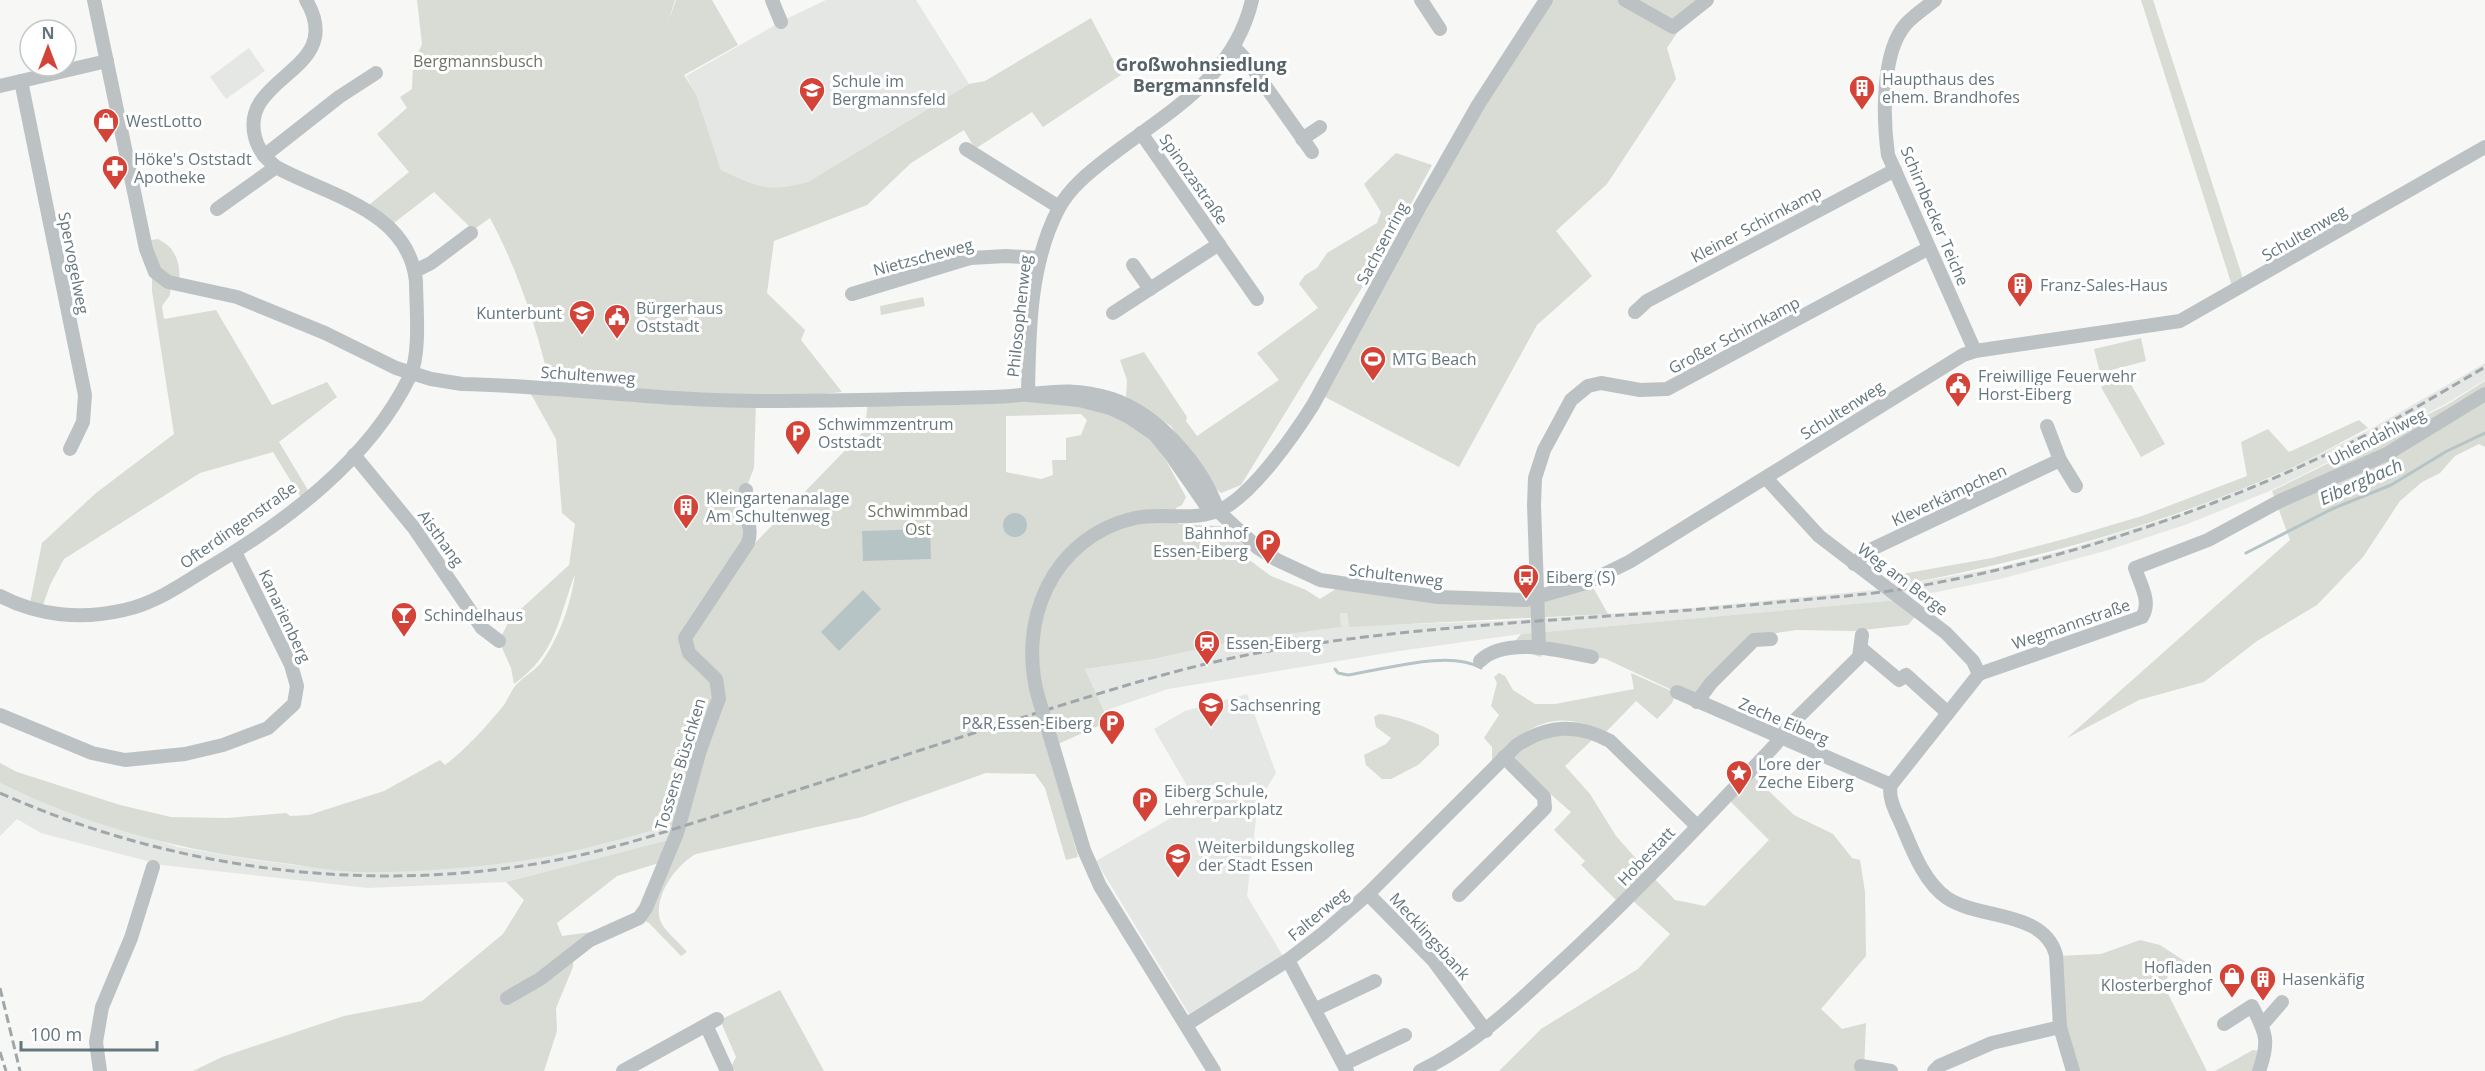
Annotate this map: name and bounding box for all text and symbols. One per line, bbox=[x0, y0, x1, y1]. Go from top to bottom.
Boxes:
north arrow bbox=[18, 18, 78, 78]
text: N bbox=[41, 22, 55, 44]
park label: Bergmannsbusch bbox=[413, 50, 543, 72]
district label: Großwohnsiedlung Bergmannsfeld bbox=[1115, 52, 1287, 97]
place label: Haupthaus des ehem. Brandhofes bbox=[1882, 68, 2020, 108]
place label: Schule im Bergmannsfeld bbox=[832, 70, 946, 110]
building icon: Haupthaus des ehem. Brandhofes bbox=[1847, 73, 1877, 111]
school or university icon: Schule im Bergmannsfeld bbox=[797, 75, 827, 113]
shop icon: WestLotto bbox=[91, 106, 121, 144]
place label: WestLotto bbox=[126, 110, 202, 132]
street label: Spinozastraße bbox=[1155, 129, 1233, 229]
street label: Schirnbecker Teiche bbox=[1896, 143, 1974, 289]
place label: Höke's Oststadt Apotheke bbox=[134, 148, 252, 188]
pharmacy icon: Höke's Oststadt Apotheke bbox=[100, 153, 130, 191]
street label: Kleiner Schirnkamp bbox=[1687, 180, 1825, 268]
street label: Sachsenring bbox=[1351, 198, 1413, 288]
street label: Schultenweg bbox=[2258, 200, 2351, 266]
street label: Spervogelweg bbox=[53, 210, 95, 316]
street label: Nietzscheweg bbox=[871, 233, 976, 281]
street label: Philosophenweg bbox=[1002, 253, 1036, 378]
building icon: Franz-Sales-Haus bbox=[2005, 270, 2035, 308]
place label: Franz-Sales-Haus bbox=[2040, 274, 2168, 296]
street label: Großer Schirnkamp bbox=[1664, 291, 1804, 379]
place label: Bürgerhaus Oststadt bbox=[636, 297, 723, 337]
school or university icon: Kunterbunt bbox=[567, 298, 597, 336]
place label: Kunterbunt bbox=[476, 302, 562, 324]
public building icon: Bürgerhaus Oststadt bbox=[602, 302, 632, 340]
sports icon: MTG Beach bbox=[1358, 344, 1388, 382]
place label: MTG Beach bbox=[1392, 348, 1477, 370]
street label: Schultenweg bbox=[540, 361, 636, 389]
place label: Freiwillige Feuerwehr Horst-Eiberg bbox=[1978, 365, 2137, 405]
public building icon: Freiwillige Feuerwehr Horst-Eiberg bbox=[1943, 370, 1973, 408]
street label: Schultenweg bbox=[1796, 375, 1888, 444]
street label: Uhlendahlweg bbox=[2324, 403, 2430, 471]
place label: Schwimmzentrum Oststadt bbox=[818, 413, 953, 453]
parking icon: Schwimmzentrum Oststadt bbox=[783, 418, 813, 456]
water label: Eibergbach bbox=[2315, 452, 2406, 510]
street label: Kleverkämpchen bbox=[1888, 459, 2010, 531]
street label: Ofterdingenstraße bbox=[175, 476, 301, 574]
place label: Kleingartenanalage Am Schultenweg bbox=[706, 487, 850, 527]
building icon: Kleingartenanalage Am Schultenweg bbox=[671, 492, 701, 530]
park label: Schwimmbad Ost bbox=[868, 500, 968, 540]
street label: Aisthang bbox=[413, 505, 469, 571]
place label: Bahnhof Essen-Eiberg bbox=[1153, 522, 1250, 562]
parking icon: Bahnhof Essen-Eiberg bbox=[1253, 527, 1283, 565]
street label: Weg am Berge bbox=[1853, 538, 1953, 620]
street label: Schultenweg bbox=[1348, 558, 1445, 592]
bus stop icon: Eiberg (S) bbox=[1511, 562, 1541, 600]
street label: Kanarienberg bbox=[254, 566, 316, 667]
place label: Eiberg (S) bbox=[1546, 566, 1616, 588]
street label: Wegmannstraße bbox=[2009, 593, 2133, 655]
bar icon: Schindelhaus bbox=[389, 600, 419, 638]
place label: Schindelhaus bbox=[424, 604, 523, 626]
station icon: Essen-Eiberg bbox=[1192, 628, 1222, 666]
place label: Essen-Eiberg bbox=[1226, 632, 1321, 654]
school or university icon: Sachsenring bbox=[1196, 690, 1226, 728]
street label: Zeche Eiberg bbox=[1736, 692, 1833, 750]
place label: Sachsenring bbox=[1230, 694, 1321, 716]
street label: Tossens Büschken bbox=[649, 695, 711, 833]
parking icon: P&R,Essen-Eiberg bbox=[1097, 708, 1127, 746]
place label: P&R,Essen-Eiberg bbox=[962, 712, 1092, 734]
place label: Lore der Zeche Eiberg bbox=[1758, 753, 1854, 793]
place icon: Lore der Zeche Eiberg bbox=[1724, 758, 1754, 796]
place label: Eiberg Schule, Lehrerparkplatz bbox=[1164, 780, 1283, 820]
parking icon: Eiberg Schule, Lehrerparkplatz bbox=[1130, 785, 1160, 823]
street label: Hobestatt bbox=[1612, 822, 1680, 890]
place label: Weiterbildungskolleg der Stadt Essen bbox=[1198, 836, 1355, 876]
school or university icon: Weiterbildungskolleg der Stadt Essen bbox=[1163, 841, 1193, 879]
street label: Falterweg bbox=[1283, 882, 1353, 946]
street label: Mecklingsbank bbox=[1385, 888, 1476, 985]
place label: Hofladen Klosterberghof bbox=[2101, 956, 2214, 996]
shop icon: Hofladen Klosterberghof bbox=[2217, 961, 2247, 999]
building icon: Hasenkäfig bbox=[2248, 964, 2278, 1002]
place label: Hasenkäfig bbox=[2282, 968, 2365, 990]
scale bar bbox=[21, 1014, 158, 1052]
text: 100 m bbox=[30, 1022, 82, 1046]

